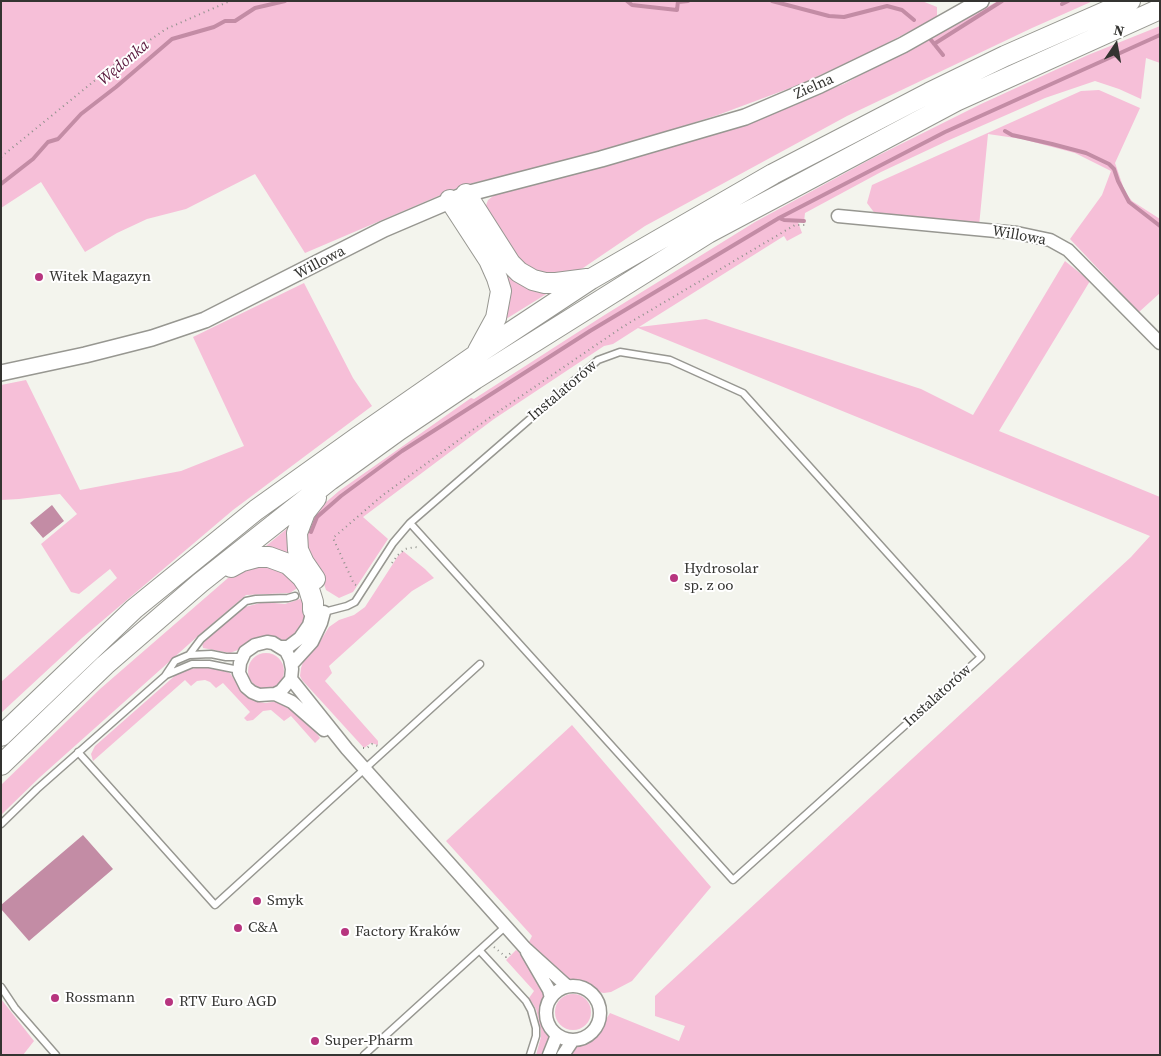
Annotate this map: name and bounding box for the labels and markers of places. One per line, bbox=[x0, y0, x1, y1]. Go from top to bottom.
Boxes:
place label: Witek Magazyn bbox=[49, 268, 151, 286]
marker: Witek Magazyn bbox=[33, 271, 45, 283]
place label: Hydrosolar sp. z oo bbox=[684, 560, 759, 595]
marker: Hydrosolar sp. z oo bbox=[668, 572, 680, 584]
place label: Smyk bbox=[267, 892, 303, 910]
marker: Smyk bbox=[251, 895, 263, 907]
place label: C&A bbox=[248, 919, 278, 937]
marker: C&A bbox=[232, 922, 244, 934]
place label: Factory Kraków bbox=[355, 923, 460, 941]
marker: Factory Kraków bbox=[339, 926, 351, 938]
place label: Rossmann bbox=[65, 989, 135, 1007]
marker: Rossmann bbox=[49, 992, 61, 1004]
place label: RTV Euro AGD bbox=[179, 993, 277, 1011]
marker: RTV Euro AGD bbox=[163, 996, 175, 1008]
place label: Super-Pharm bbox=[325, 1032, 413, 1050]
marker: Super-Pharm bbox=[309, 1035, 321, 1047]

